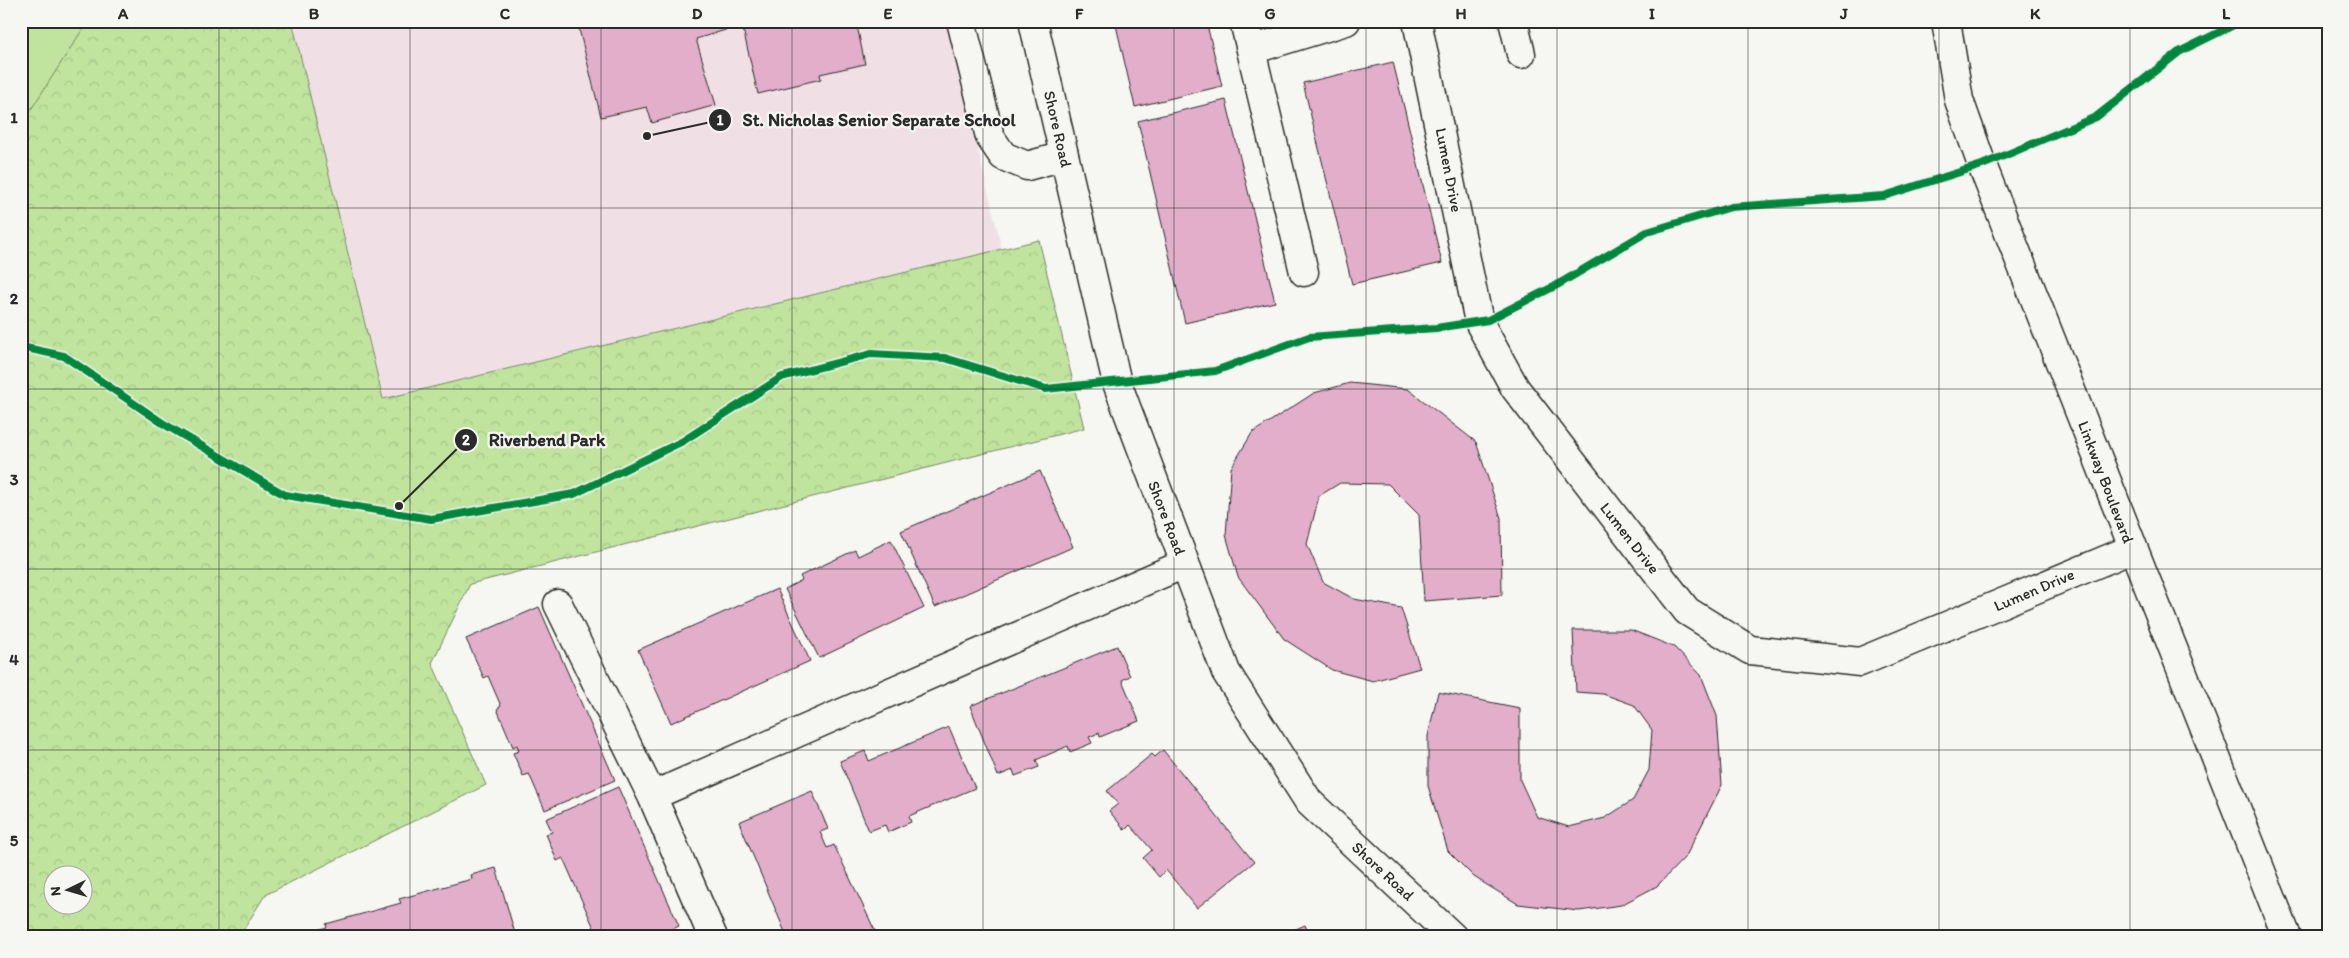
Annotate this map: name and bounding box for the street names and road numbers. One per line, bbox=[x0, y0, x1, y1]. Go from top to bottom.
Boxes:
street label: Shore Road bbox=[1040, 89, 1076, 169]
street label: Lumen Drive bbox=[1432, 126, 1466, 214]
street label: Linkway Boulevard bbox=[2074, 418, 2138, 546]
street label: Shore Road bbox=[1144, 478, 1190, 558]
street label: Lumen Drive bbox=[1596, 498, 1664, 578]
street label: Lumen Drive bbox=[1991, 565, 2077, 615]
street label: Shore Road bbox=[1348, 837, 1418, 905]

